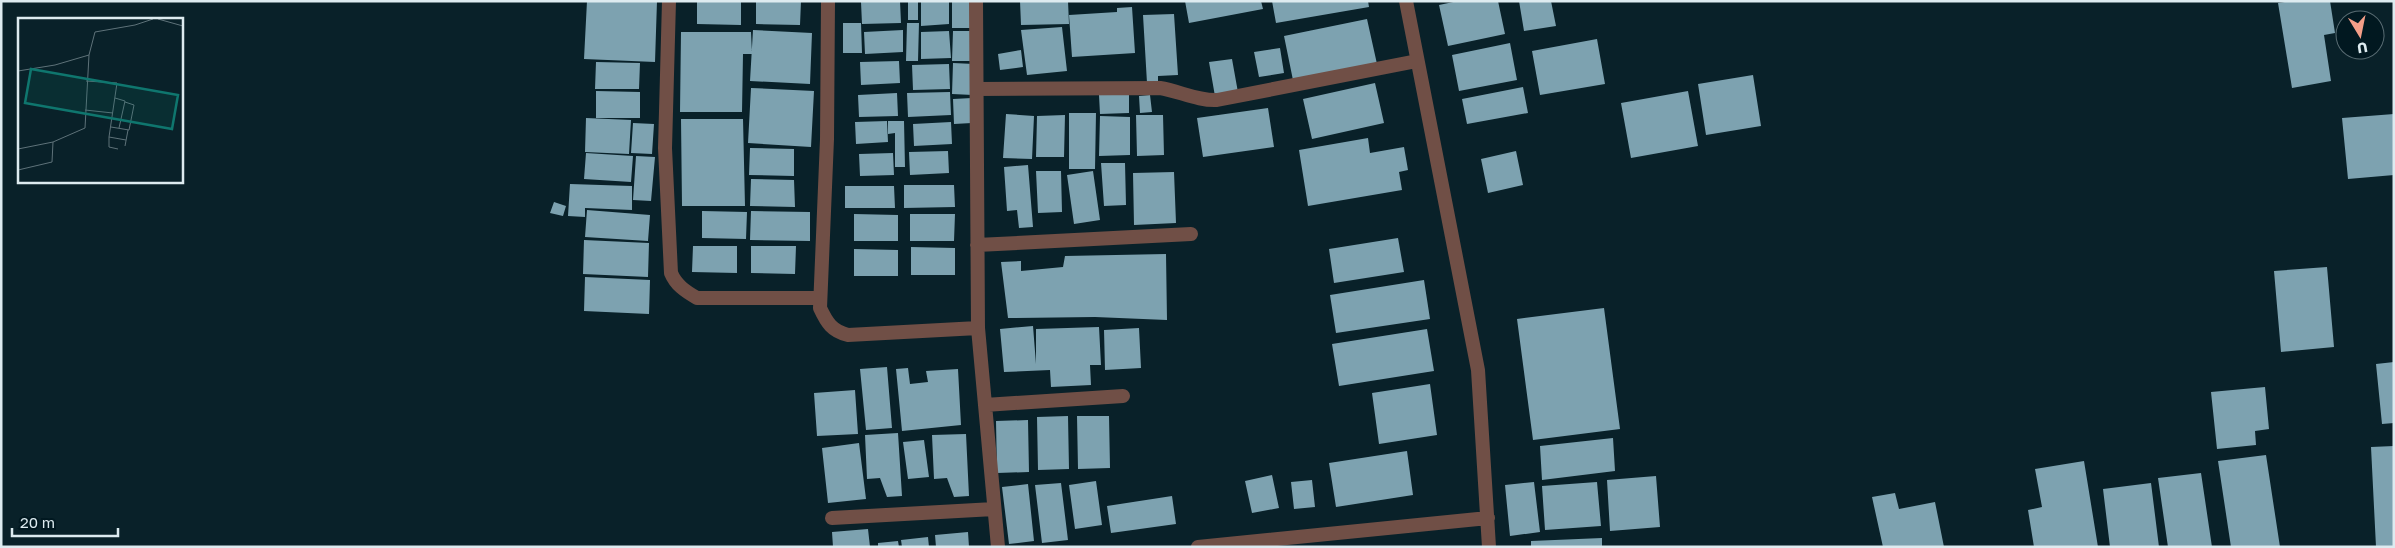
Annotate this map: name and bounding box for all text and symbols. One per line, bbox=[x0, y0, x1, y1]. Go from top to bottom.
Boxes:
north arrow bbox=[2335, 10, 2385, 60]
inset map bbox=[18, 18, 182, 182]
text: U bbox=[2356, 39, 2369, 58]
scale bar bbox=[12, 506, 119, 538]
text: 20 m bbox=[20, 513, 55, 531]

